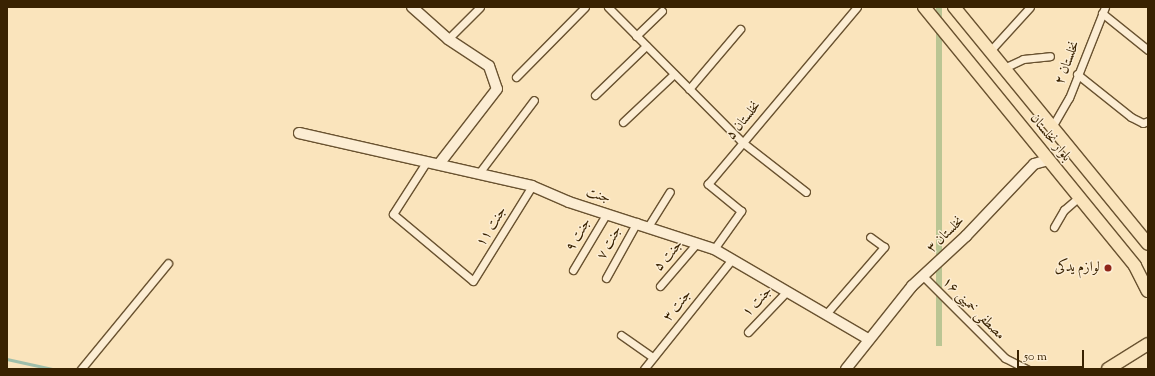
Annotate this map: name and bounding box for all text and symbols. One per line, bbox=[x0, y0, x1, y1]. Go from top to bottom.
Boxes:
street label: نخلستان ۲ bbox=[1052, 39, 1084, 87]
street label: نخلستان ۵ bbox=[723, 98, 765, 144]
street label: بلوار نخلستان bbox=[1026, 111, 1074, 165]
street label: جنت bbox=[584, 184, 612, 208]
street label: جنت ۱۱ bbox=[473, 204, 511, 250]
street label: نخلستان ۳ bbox=[924, 213, 968, 257]
street label: جنت ۹ bbox=[562, 215, 596, 255]
street label: جنت ۷ bbox=[594, 223, 626, 263]
street label: جنت ۵ bbox=[651, 237, 687, 275]
place label: لوازم یدکی bbox=[1055, 260, 1100, 276]
marker: لوازم یدکی bbox=[1103, 263, 1113, 273]
street label: مصطفی خمینی ۱۶ bbox=[938, 274, 1008, 344]
street label: جنت ۱ bbox=[739, 283, 777, 321]
street label: جنت ۳ bbox=[660, 287, 696, 325]
scale bar bbox=[1019, 342, 1086, 368]
text: 50 m bbox=[1024, 348, 1047, 366]

